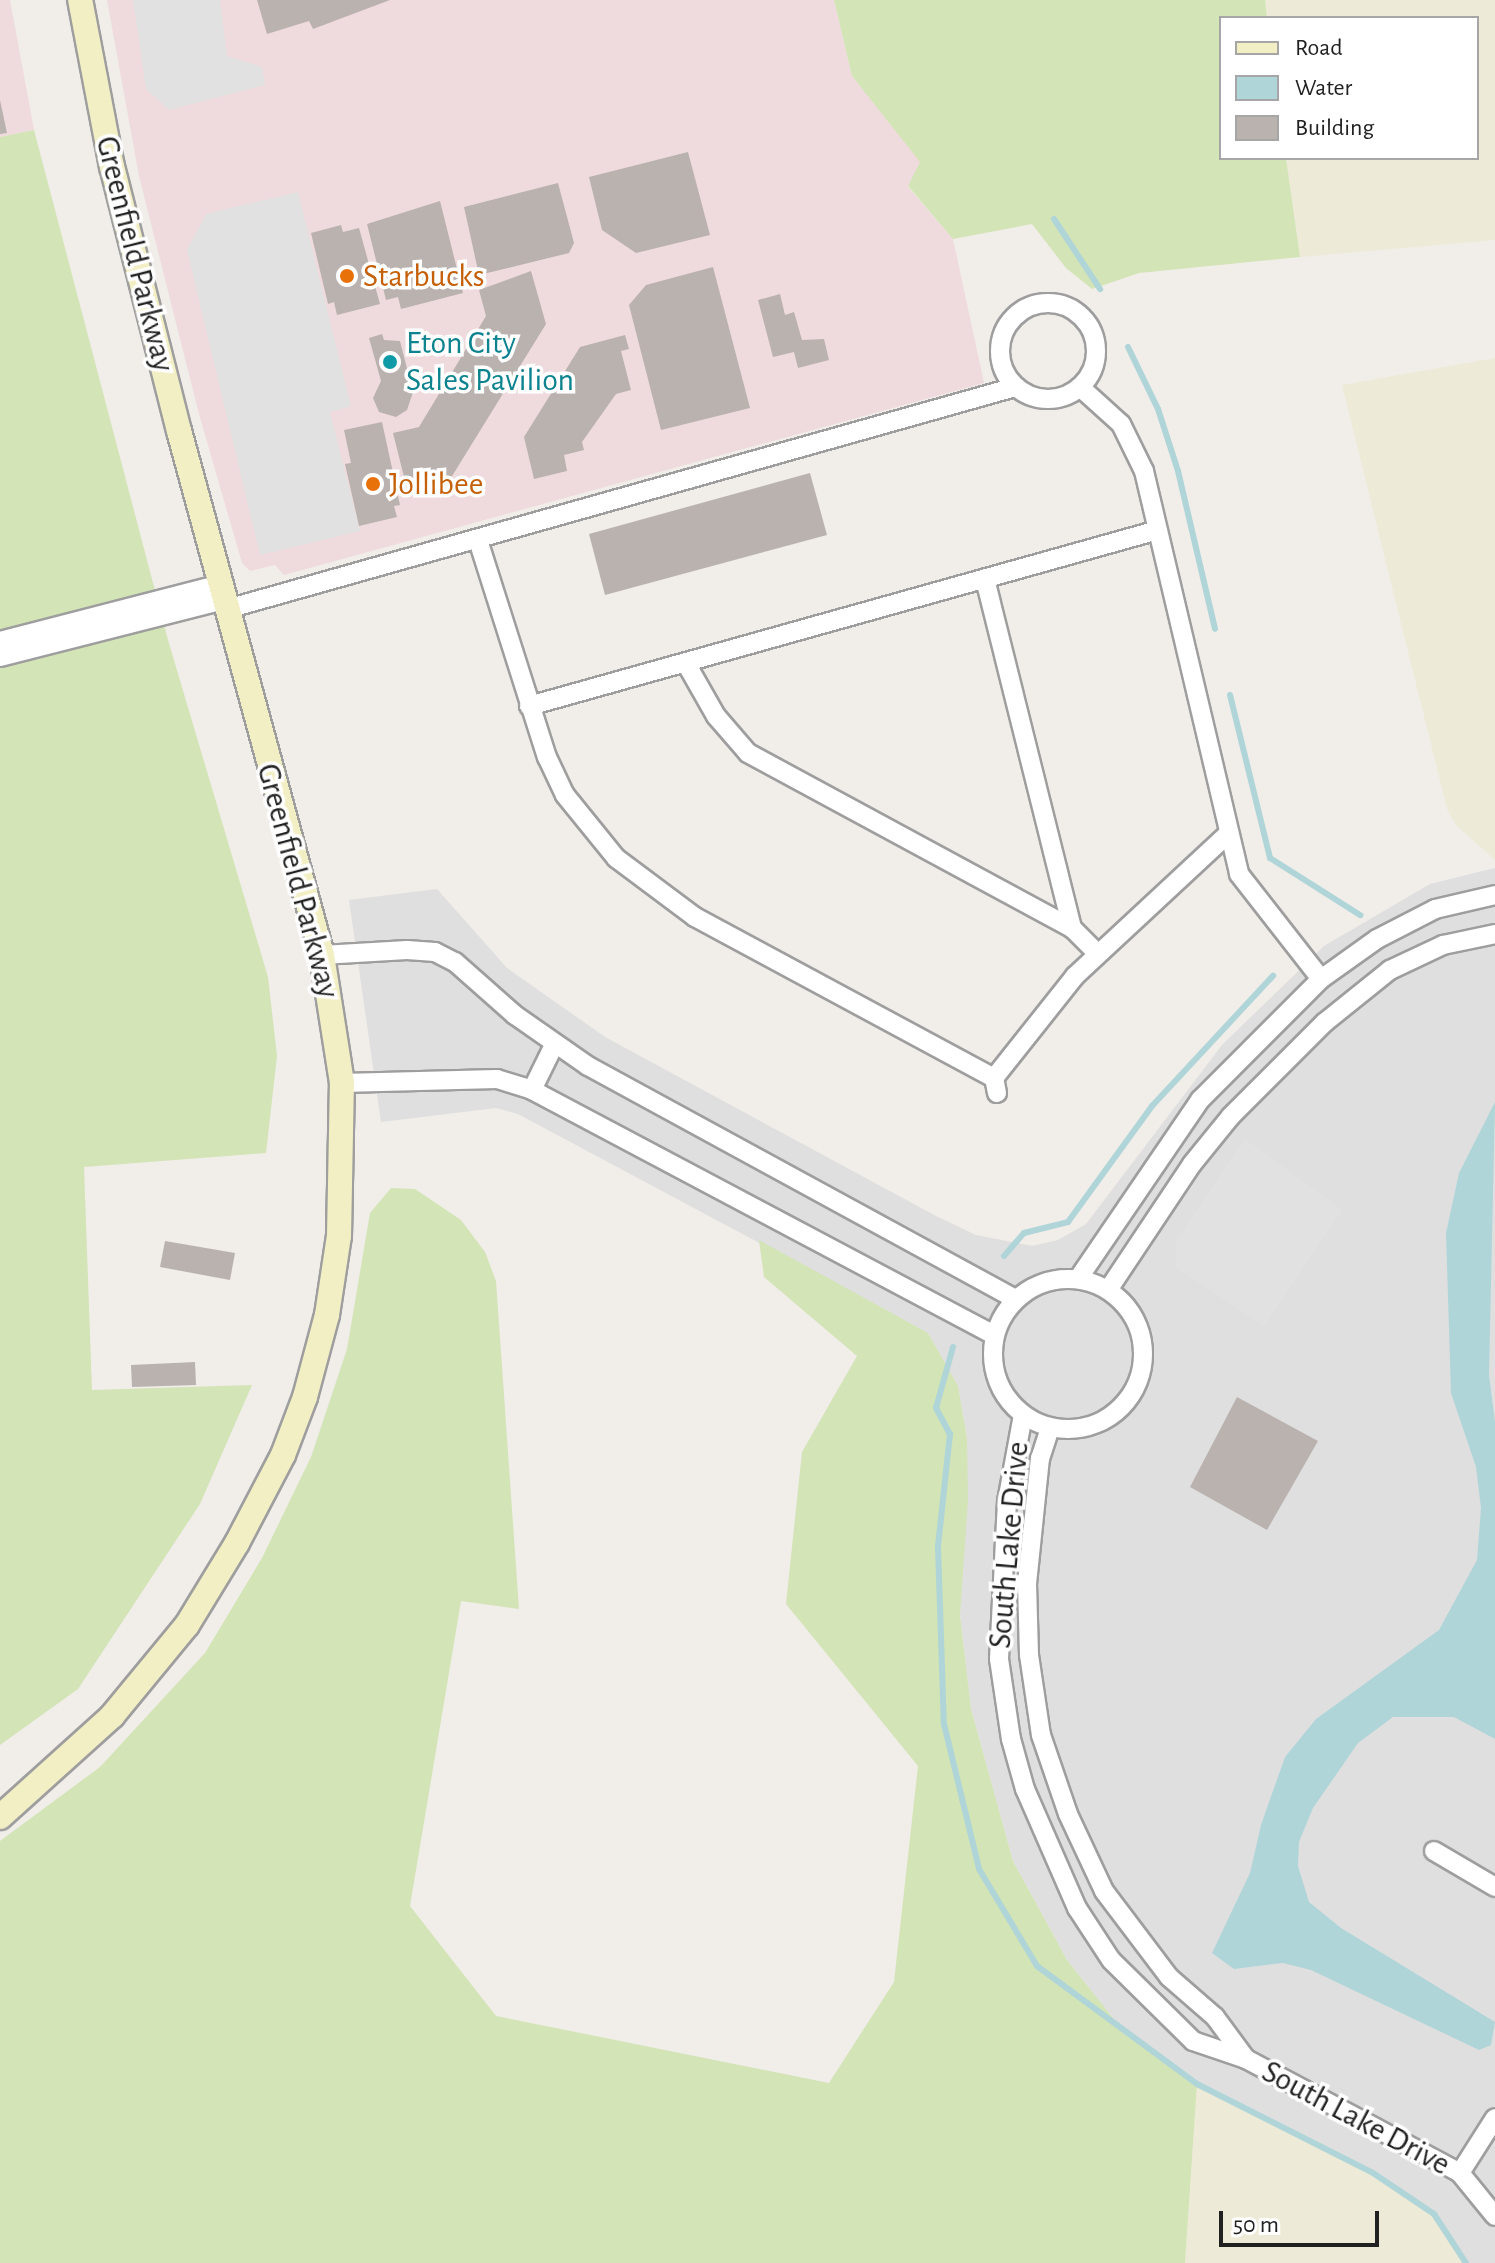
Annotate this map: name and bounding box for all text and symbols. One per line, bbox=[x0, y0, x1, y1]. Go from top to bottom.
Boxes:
legend bbox=[1219, 16, 1479, 160]
text: Road bbox=[1295, 36, 1343, 60]
text: Water bbox=[1295, 76, 1352, 100]
text: Building bbox=[1295, 116, 1374, 140]
street label: Greenfield Parkway bbox=[87, 132, 183, 376]
place label: Starbucks bbox=[363, 257, 485, 295]
marker: Starbucks bbox=[338, 267, 356, 285]
place label: Eton City Sales Pavilion bbox=[406, 325, 574, 400]
marker: Eton City Sales Pavilion bbox=[381, 353, 399, 371]
place label: Jollibee bbox=[389, 465, 483, 503]
marker: Jollibee bbox=[364, 475, 382, 493]
street label: Greenfield Parkway bbox=[248, 760, 348, 1002]
street label: South Lake Drive bbox=[981, 1440, 1037, 1650]
street label: South Lake Drive bbox=[1255, 2052, 1457, 2184]
scale bar bbox=[1223, 2195, 1383, 2245]
text: 50 m bbox=[1233, 2213, 1279, 2237]

